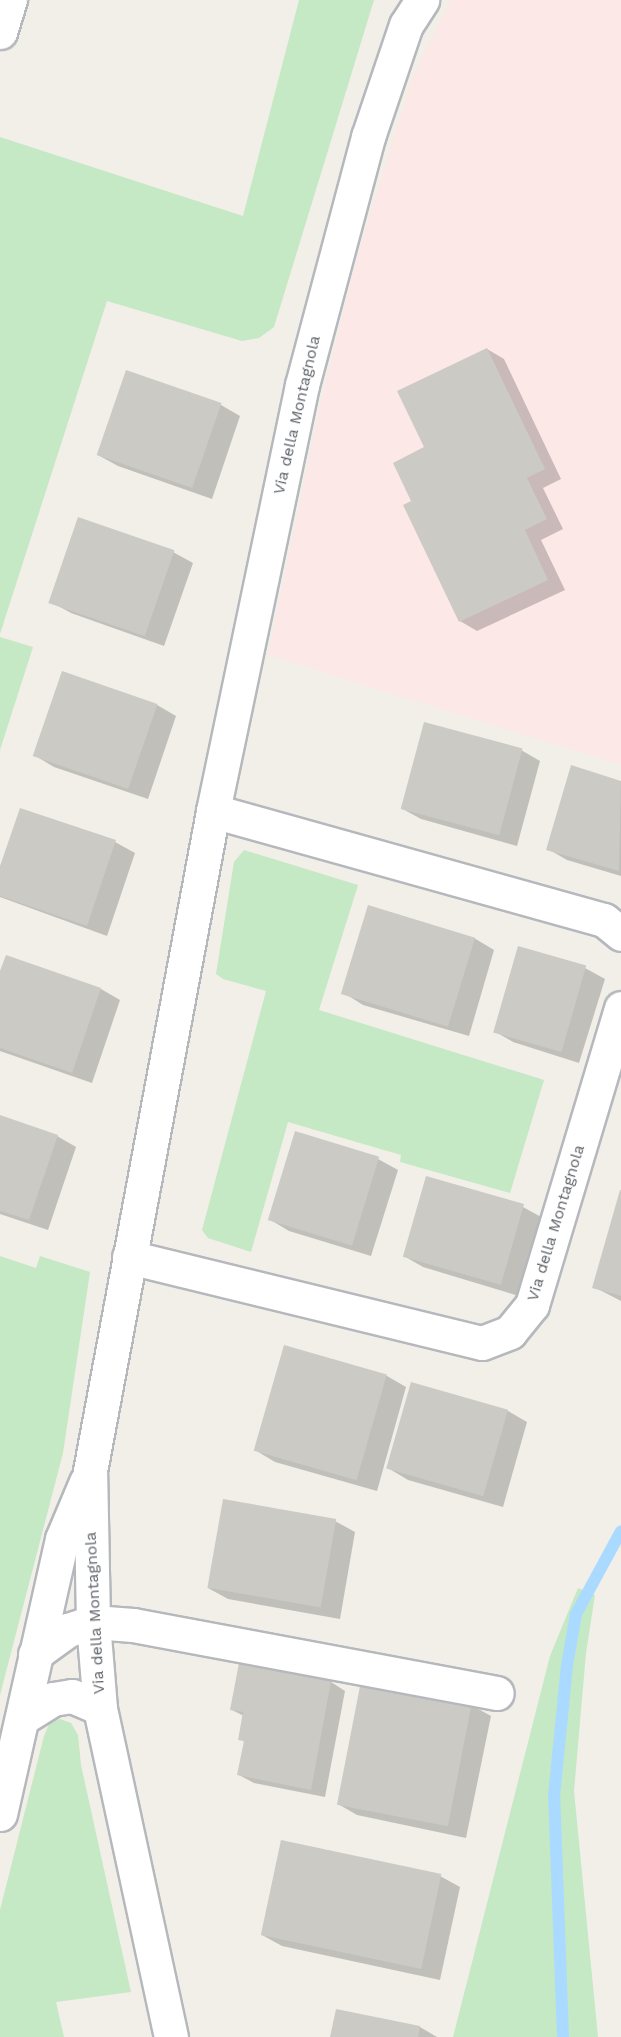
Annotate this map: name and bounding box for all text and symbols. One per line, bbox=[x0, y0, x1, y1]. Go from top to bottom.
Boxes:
street label: Via della Montagnola bbox=[269, 333, 325, 497]
street label: Via della Montagnola bbox=[523, 1142, 589, 1304]
street label: Via della Montagnola bbox=[81, 1531, 109, 1695]

